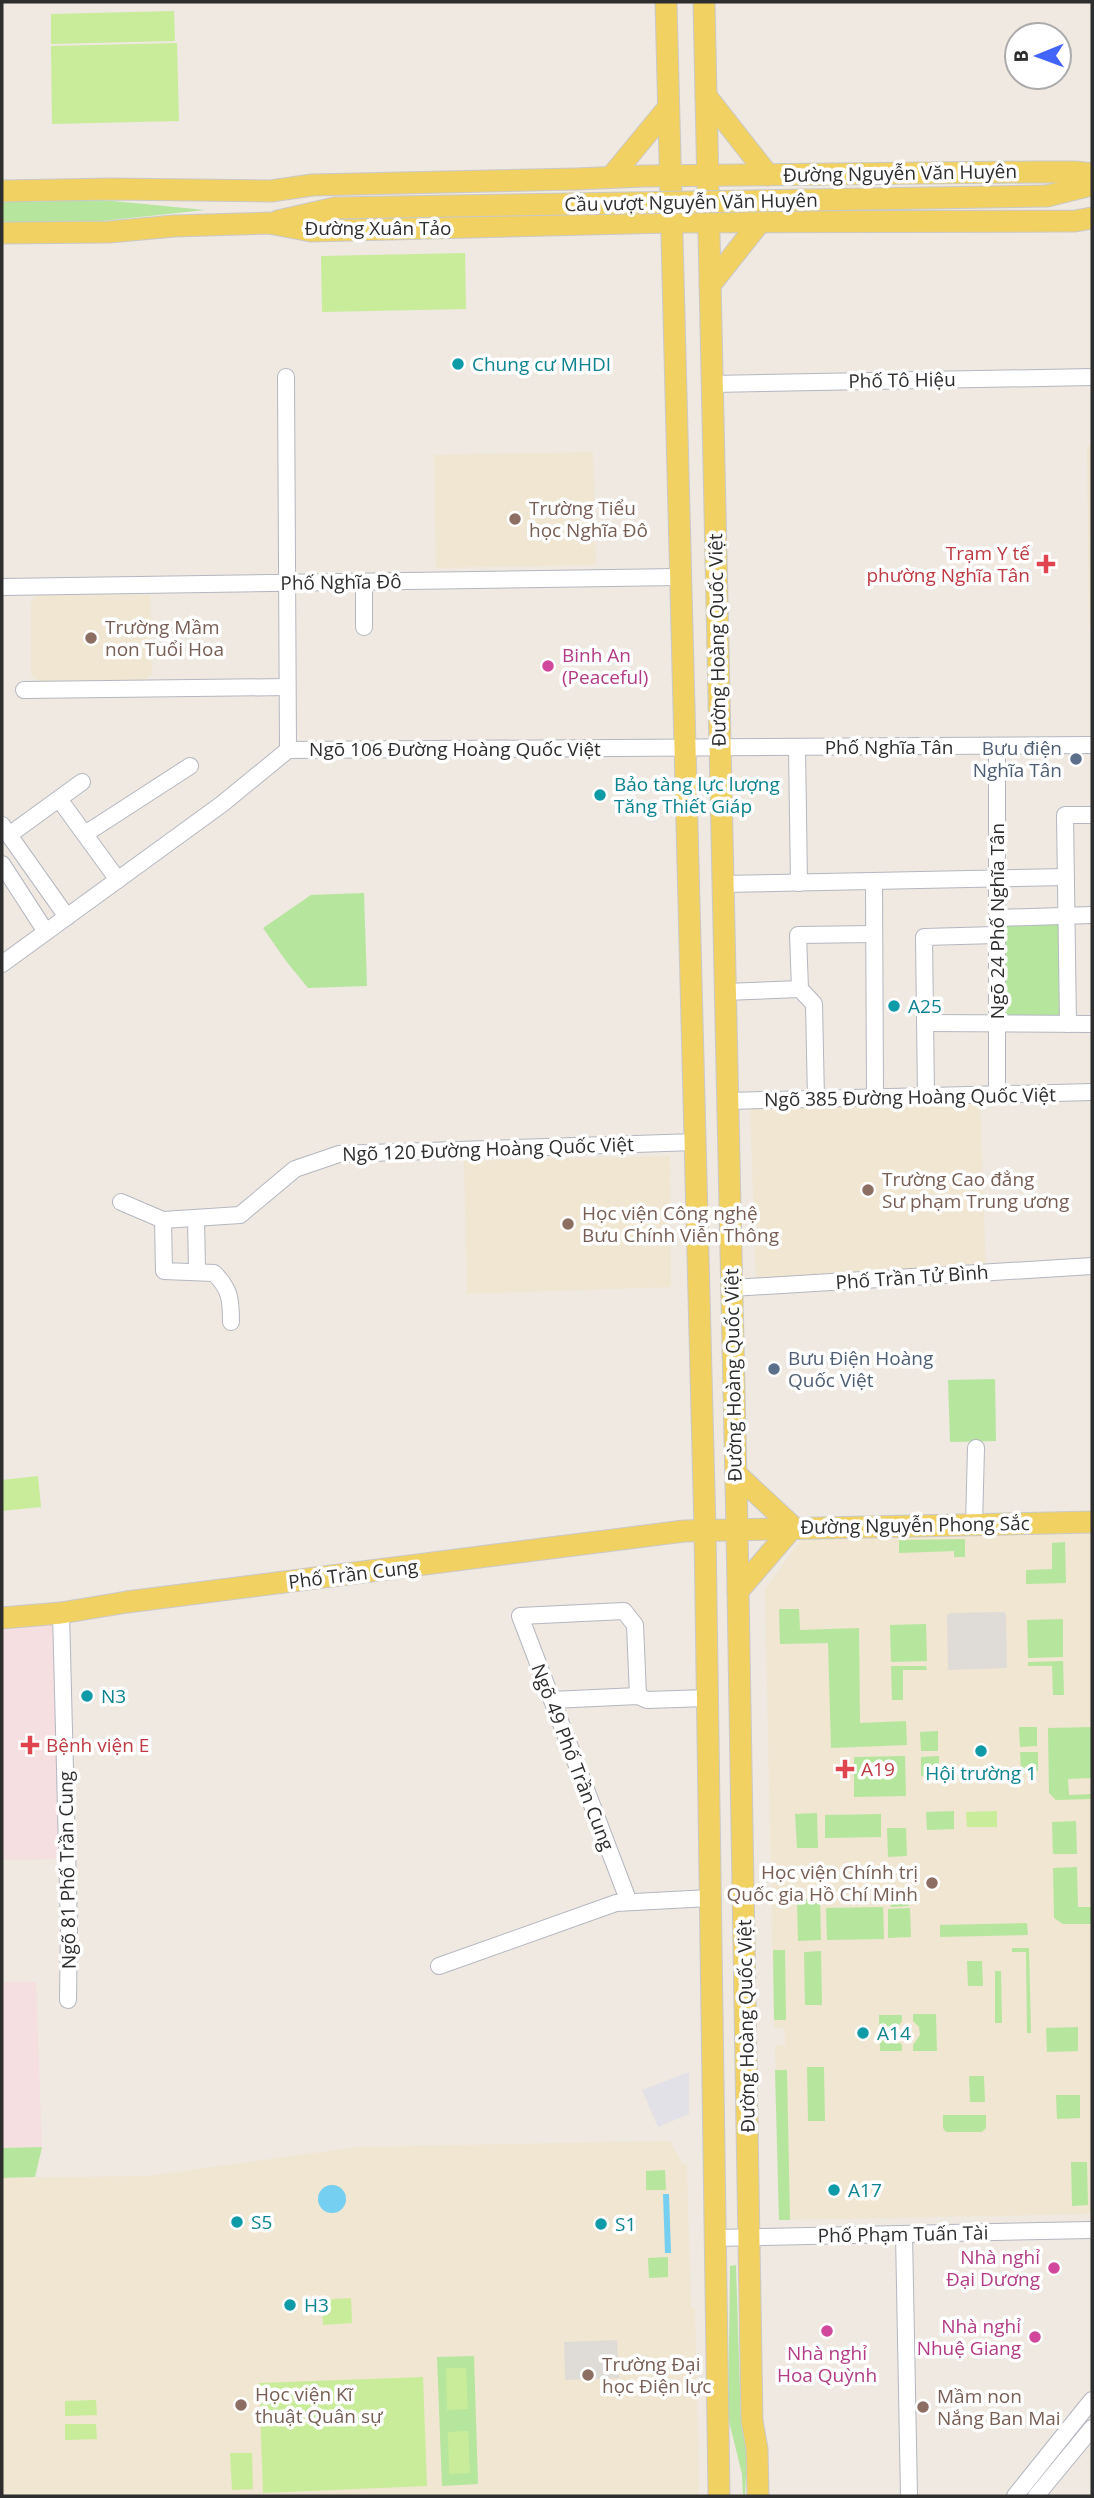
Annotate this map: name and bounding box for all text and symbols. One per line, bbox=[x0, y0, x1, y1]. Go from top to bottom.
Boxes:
north arrow bbox=[1003, 21, 1073, 91]
text: B bbox=[1008, 50, 1034, 63]
street label: Đường Nguyễn Văn Huyên bbox=[783, 158, 1017, 188]
street label: Cầu vượt Nguyễn Văn Huyên bbox=[564, 187, 818, 217]
street label: Đường Xuân Tảo bbox=[304, 215, 452, 241]
place label: Chung cư MHDI bbox=[472, 351, 611, 377]
marker: Chung cư MHDI bbox=[450, 356, 466, 372]
street label: Phố Tô Hiệu bbox=[848, 366, 956, 394]
place label: Trường Tiểu học Nghĩa Đô bbox=[529, 495, 648, 543]
marker: Trường Tiểu học Nghĩa Đô bbox=[507, 511, 523, 527]
street label: Đường Hoàng Quốc Việt bbox=[702, 533, 732, 747]
place label: Trạm Y tế phường Nghĩa Tân bbox=[866, 540, 1030, 588]
marker: Trạm Y tế phường Nghĩa Tân bbox=[1036, 554, 1056, 574]
street label: Phố Nghĩa Đô bbox=[280, 568, 402, 596]
place label: Trường Mầm non Tuổi Hoa bbox=[105, 614, 224, 662]
marker: Trường Mầm non Tuổi Hoa bbox=[83, 630, 99, 646]
place label: Binh An (Peaceful) bbox=[562, 642, 648, 690]
marker: Binh An (Peaceful) bbox=[540, 658, 556, 674]
street label: Phố Nghĩa Tân bbox=[825, 734, 953, 760]
place label: Bưu điện Nghĩa Tân bbox=[973, 735, 1062, 783]
street label: Ngõ 106 Đường Hoàng Quốc Việt bbox=[309, 736, 601, 762]
marker: Bưu điện Nghĩa Tân bbox=[1068, 751, 1084, 767]
place label: Bảo tàng lực lượng Tăng Thiết Giáp bbox=[614, 771, 780, 819]
marker: Bảo tàng lực lượng Tăng Thiết Giáp bbox=[592, 787, 608, 803]
street label: Ngõ 24 Phố Nghĩa Tân bbox=[984, 823, 1010, 1019]
place label: A25 bbox=[908, 993, 942, 1019]
marker: A25 bbox=[886, 998, 902, 1014]
street label: Ngõ 385 Đường Hoàng Quốc Việt bbox=[764, 1081, 1056, 1113]
street label: Ngõ 120 Đường Hoàng Quốc Việt bbox=[342, 1131, 634, 1167]
place label: Trường Cao đẳng Sư phạm Trung ương bbox=[882, 1166, 1069, 1214]
marker: Trường Cao đẳng Sư phạm Trung ương bbox=[860, 1182, 876, 1198]
place label: Học viện Công nghệ Bưu Chính Viễn Thông bbox=[582, 1200, 779, 1248]
marker: Học viện Công nghệ Bưu Chính Viễn Thông bbox=[560, 1216, 576, 1232]
street label: Phố Trần Tử Bình bbox=[835, 1259, 989, 1295]
street label: Đường Hoàng Quốc Việt bbox=[718, 1268, 748, 1482]
place label: Bưu Điện Hoàng Quốc Việt bbox=[788, 1345, 933, 1393]
marker: Bưu Điện Hoàng Quốc Việt bbox=[766, 1361, 782, 1377]
street label: Đường Nguyễn Phong Sắc bbox=[800, 1510, 1030, 1540]
street label: Phố Trần Cung bbox=[287, 1553, 419, 1595]
street label: Ngõ 49 Phố Trần Cung bbox=[525, 1660, 621, 1854]
place label: N3 bbox=[101, 1683, 126, 1709]
marker: N3 bbox=[79, 1688, 95, 1704]
place label: Bệnh viện E bbox=[46, 1732, 149, 1758]
marker: Bệnh viện E bbox=[20, 1735, 40, 1755]
marker: Hội trường 1 bbox=[973, 1743, 989, 1759]
place label: A19 bbox=[861, 1756, 895, 1782]
marker: A19 bbox=[835, 1759, 855, 1779]
place label: Hội trường 1 bbox=[925, 1760, 1037, 1786]
street label: Ngõ 81 Phố Trần Cung bbox=[52, 1771, 82, 1969]
place label: Học viện Chính trị Quốc gia Hồ Chí Minh bbox=[727, 1859, 918, 1907]
marker: Học viện Chính trị Quốc gia Hồ Chí Minh bbox=[924, 1875, 940, 1891]
street label: Đường Hoàng Quốc Việt bbox=[731, 1919, 761, 2133]
place label: A14 bbox=[877, 2020, 911, 2046]
marker: A14 bbox=[855, 2025, 871, 2041]
place label: A17 bbox=[848, 2177, 882, 2203]
marker: A17 bbox=[826, 2182, 842, 2198]
place label: S5 bbox=[251, 2209, 272, 2235]
place label: S1 bbox=[615, 2211, 636, 2237]
marker: S5 bbox=[229, 2214, 245, 2230]
marker: S1 bbox=[593, 2216, 609, 2232]
street label: Phố Phạm Tuấn Tài bbox=[817, 2220, 989, 2248]
place label: Nhà nghỉ Đại Dương bbox=[946, 2244, 1040, 2292]
marker: Nhà nghỉ Đại Dương bbox=[1046, 2260, 1062, 2276]
place label: H3 bbox=[304, 2292, 329, 2318]
marker: H3 bbox=[282, 2297, 298, 2313]
place label: Nhà nghỉ Nhuệ Giang bbox=[917, 2313, 1021, 2361]
marker: Nhà nghỉ Hoa Quỳnh bbox=[819, 2323, 835, 2339]
marker: Nhà nghỉ Nhuệ Giang bbox=[1027, 2329, 1043, 2345]
place label: Nhà nghỉ Hoa Quỳnh bbox=[777, 2340, 877, 2388]
place label: Trường Đại học Điện lực bbox=[602, 2351, 711, 2399]
marker: Trường Đại học Điện lực bbox=[580, 2367, 596, 2383]
place label: Học viện Kĩ thuật Quân sự bbox=[255, 2381, 384, 2429]
place label: Mầm non Nắng Ban Mai bbox=[937, 2383, 1061, 2431]
marker: Học viện Kĩ thuật Quân sự bbox=[233, 2397, 249, 2413]
marker: Mầm non Nắng Ban Mai bbox=[915, 2399, 931, 2415]

